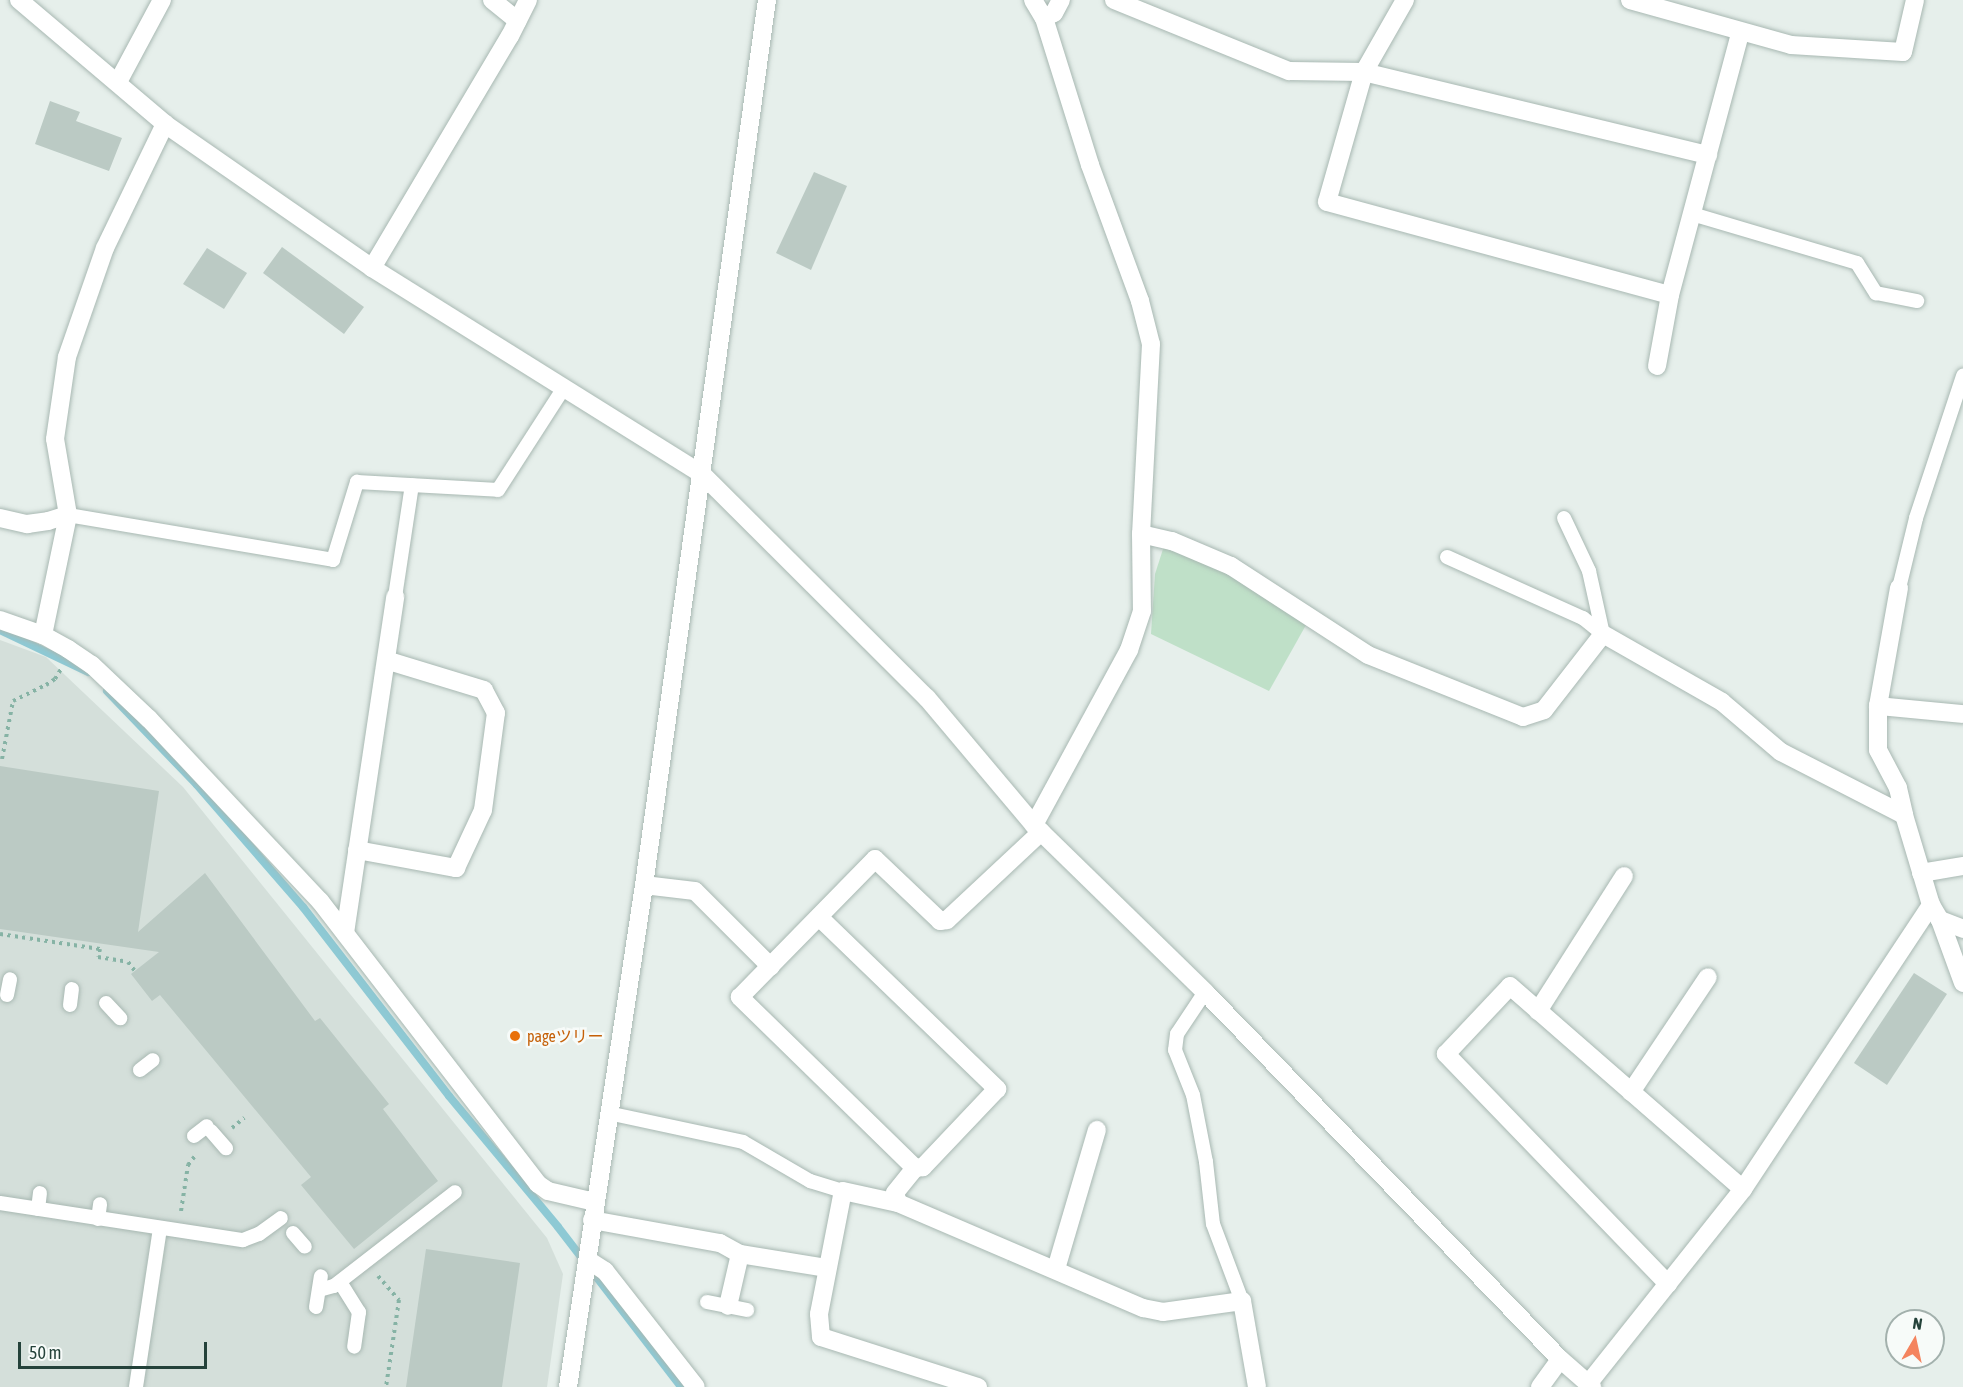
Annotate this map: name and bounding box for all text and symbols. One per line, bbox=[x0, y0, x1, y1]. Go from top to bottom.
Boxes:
place label: pageツリー bbox=[527, 1026, 604, 1046]
marker: pageツリー bbox=[508, 1029, 522, 1043]
north arrow bbox=[1885, 1309, 1945, 1369]
text: N bbox=[1911, 1314, 1924, 1333]
scale bar bbox=[21, 1330, 210, 1368]
text: 50 m bbox=[29, 1342, 61, 1363]

